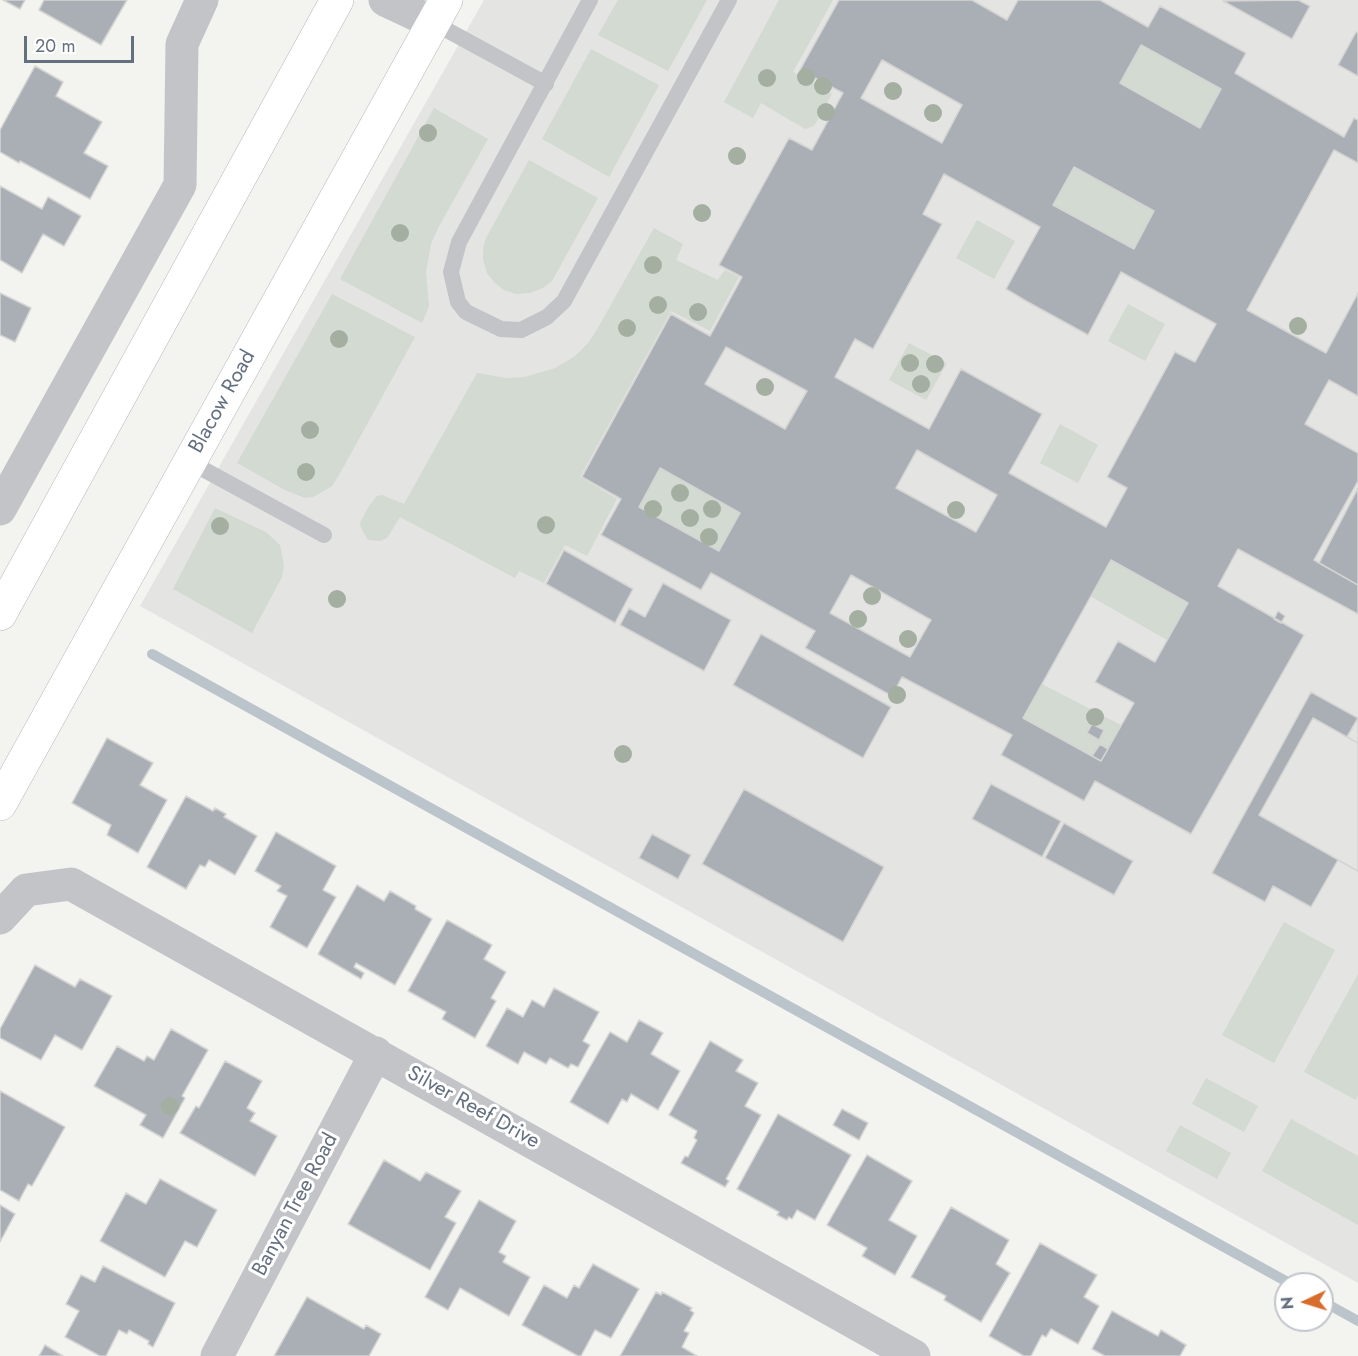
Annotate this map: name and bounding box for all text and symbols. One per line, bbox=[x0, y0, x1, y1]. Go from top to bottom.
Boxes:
scale bar bbox=[27, 24, 136, 62]
text: 20 m bbox=[35, 33, 75, 59]
street label: Blacow Road bbox=[184, 346, 262, 458]
street label: Silver Reef Drive bbox=[402, 1061, 544, 1155]
street label: Banyan Tree Road bbox=[248, 1130, 344, 1280]
north arrow bbox=[1274, 1272, 1334, 1332]
text: N bbox=[1276, 1296, 1299, 1310]

